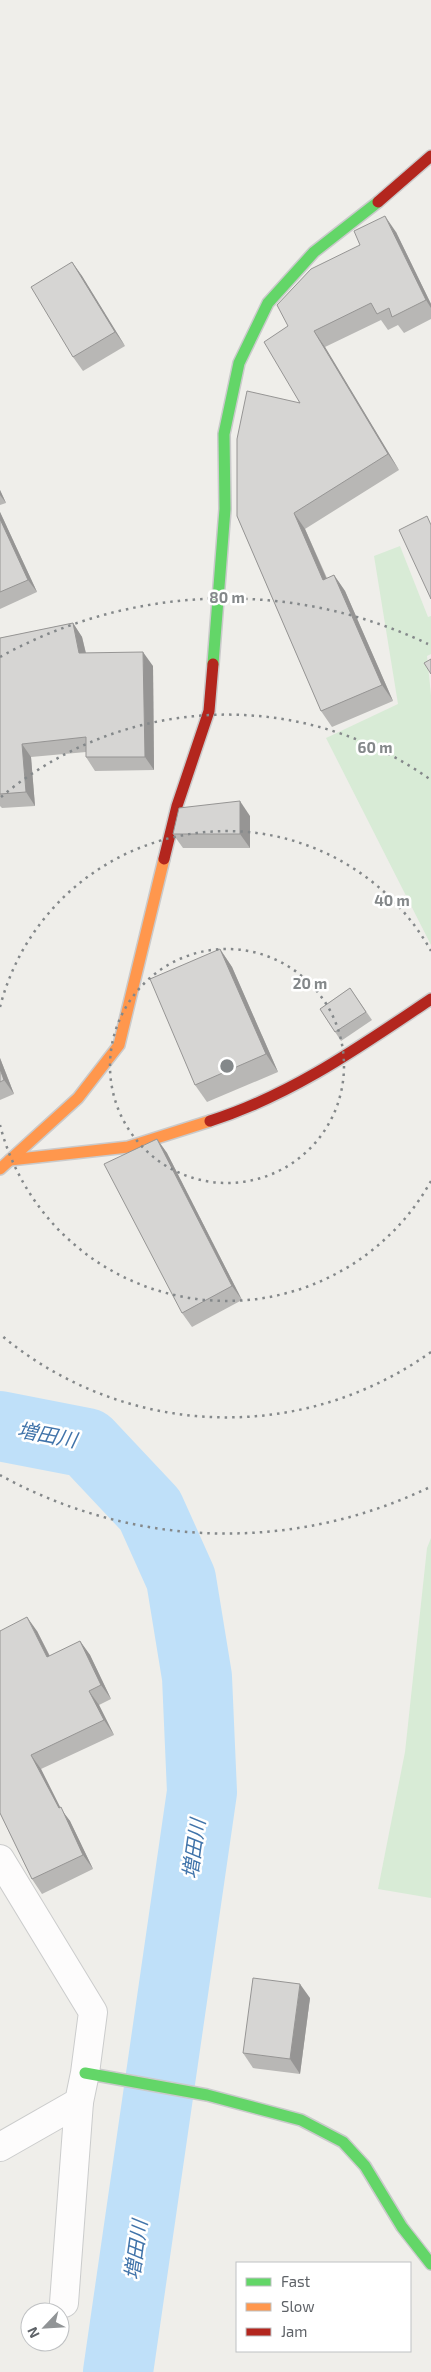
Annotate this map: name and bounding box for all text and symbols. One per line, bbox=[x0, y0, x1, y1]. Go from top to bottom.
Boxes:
text: 80 m bbox=[209, 588, 245, 606]
text: 60 m bbox=[358, 738, 392, 756]
text: 40 m bbox=[374, 891, 410, 909]
text: 20 m bbox=[293, 974, 327, 992]
centre of rings bbox=[218, 1057, 236, 1075]
water label: 増田川 bbox=[15, 1417, 81, 1452]
water label: 増田川 bbox=[177, 1816, 209, 1880]
water label: 増田川 bbox=[119, 2217, 151, 2281]
legend bbox=[236, 2262, 411, 2352]
text: Fast bbox=[281, 2272, 311, 2290]
text: Slow bbox=[281, 2297, 315, 2315]
north arrow bbox=[20, 2302, 70, 2352]
text: Jam bbox=[281, 2322, 307, 2340]
text: N bbox=[23, 2325, 43, 2341]

